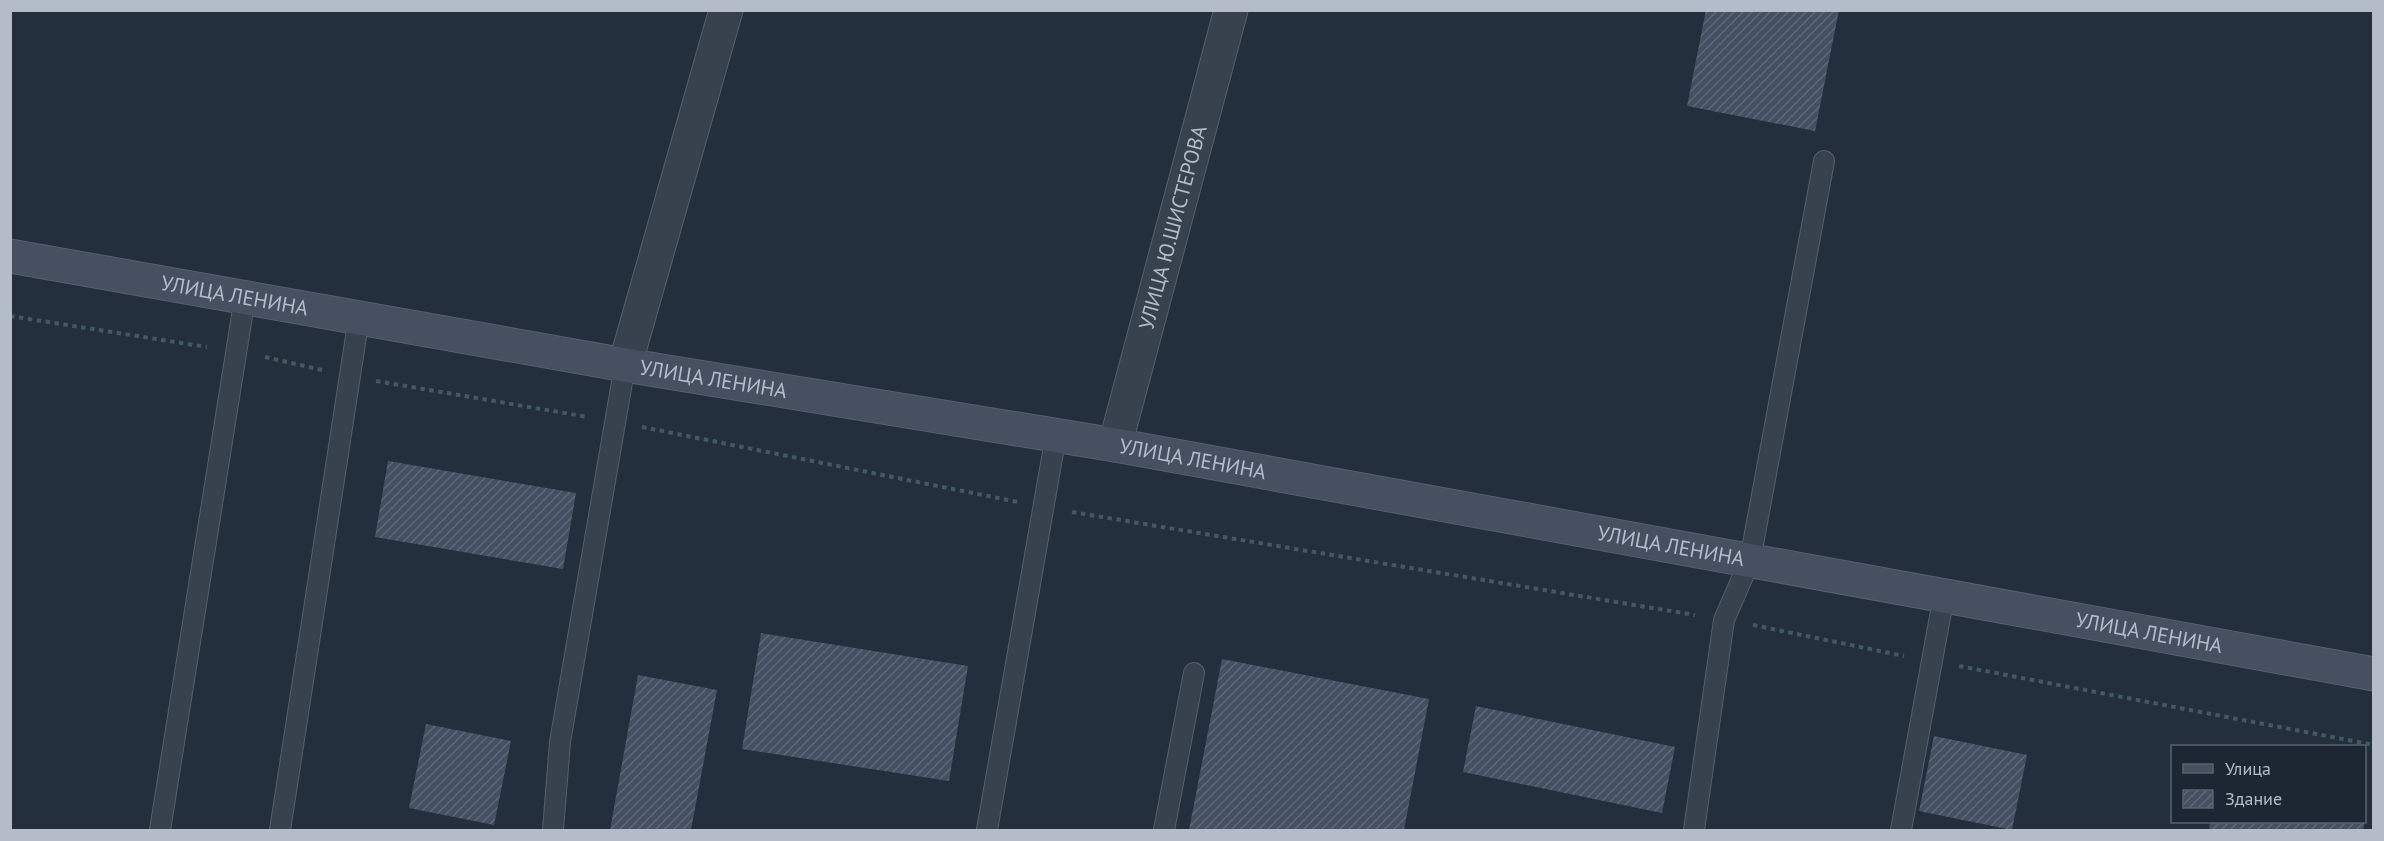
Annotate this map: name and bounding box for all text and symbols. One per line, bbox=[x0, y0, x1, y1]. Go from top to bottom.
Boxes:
street label: УЛИЦА Ю.ШИСТЕРОВА bbox=[1132, 122, 1213, 333]
street label: УЛИЦА ЛЕНИНА bbox=[159, 269, 311, 322]
street label: УЛИЦА ЛЕНИНА bbox=[638, 354, 790, 404]
street label: УЛИЦА ЛЕНИНА bbox=[1117, 432, 1269, 485]
street label: УЛИЦА ЛЕНИНА bbox=[1595, 519, 1747, 572]
street label: УЛИЦА ЛЕНИНА bbox=[2073, 606, 2225, 659]
legend bbox=[2171, 745, 2366, 823]
text: Улица bbox=[2225, 757, 2271, 780]
text: Здание bbox=[2225, 787, 2282, 810]

